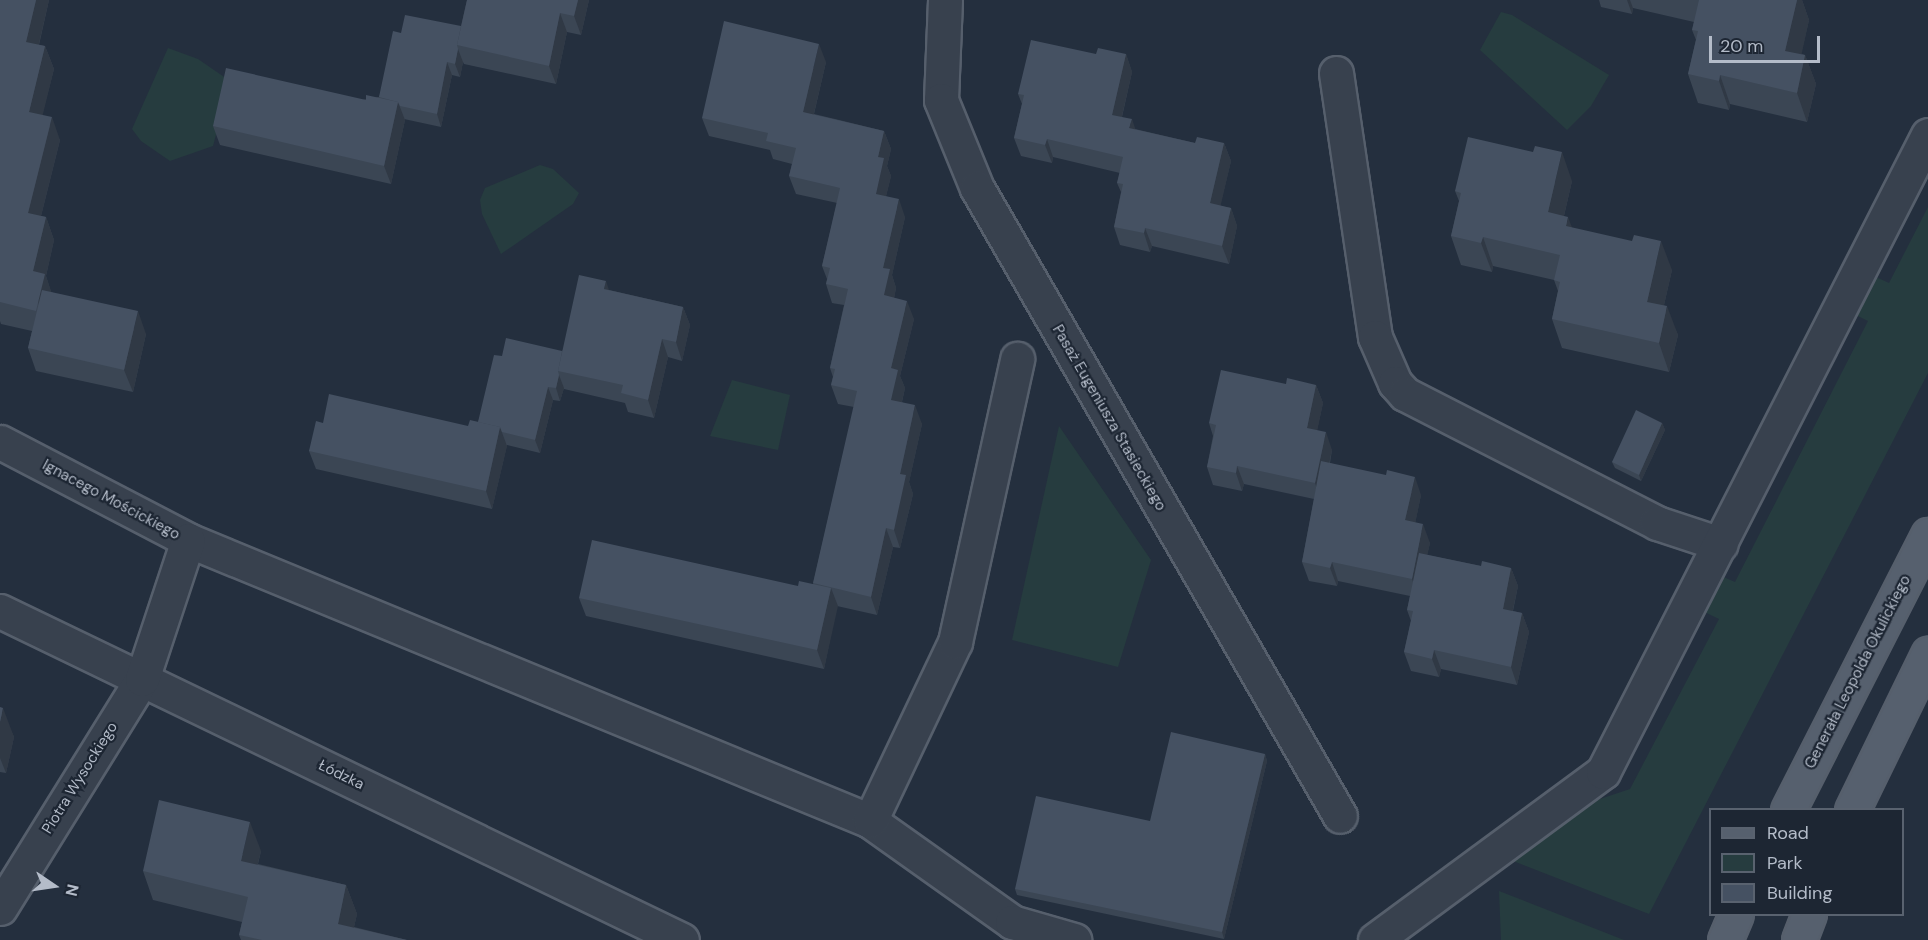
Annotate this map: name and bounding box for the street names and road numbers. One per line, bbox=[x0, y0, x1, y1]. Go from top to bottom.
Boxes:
street label: Pasaż Eugeniusza Stasieckiego bbox=[1048, 322, 1170, 514]
street label: Ignacego Mościckiego bbox=[39, 456, 183, 544]
street label: Generała Leopolda Okulickiego bbox=[1801, 572, 1915, 772]
street label: Piotra Wysockiego bbox=[38, 719, 122, 837]
street label: Łódzka bbox=[315, 756, 367, 794]

